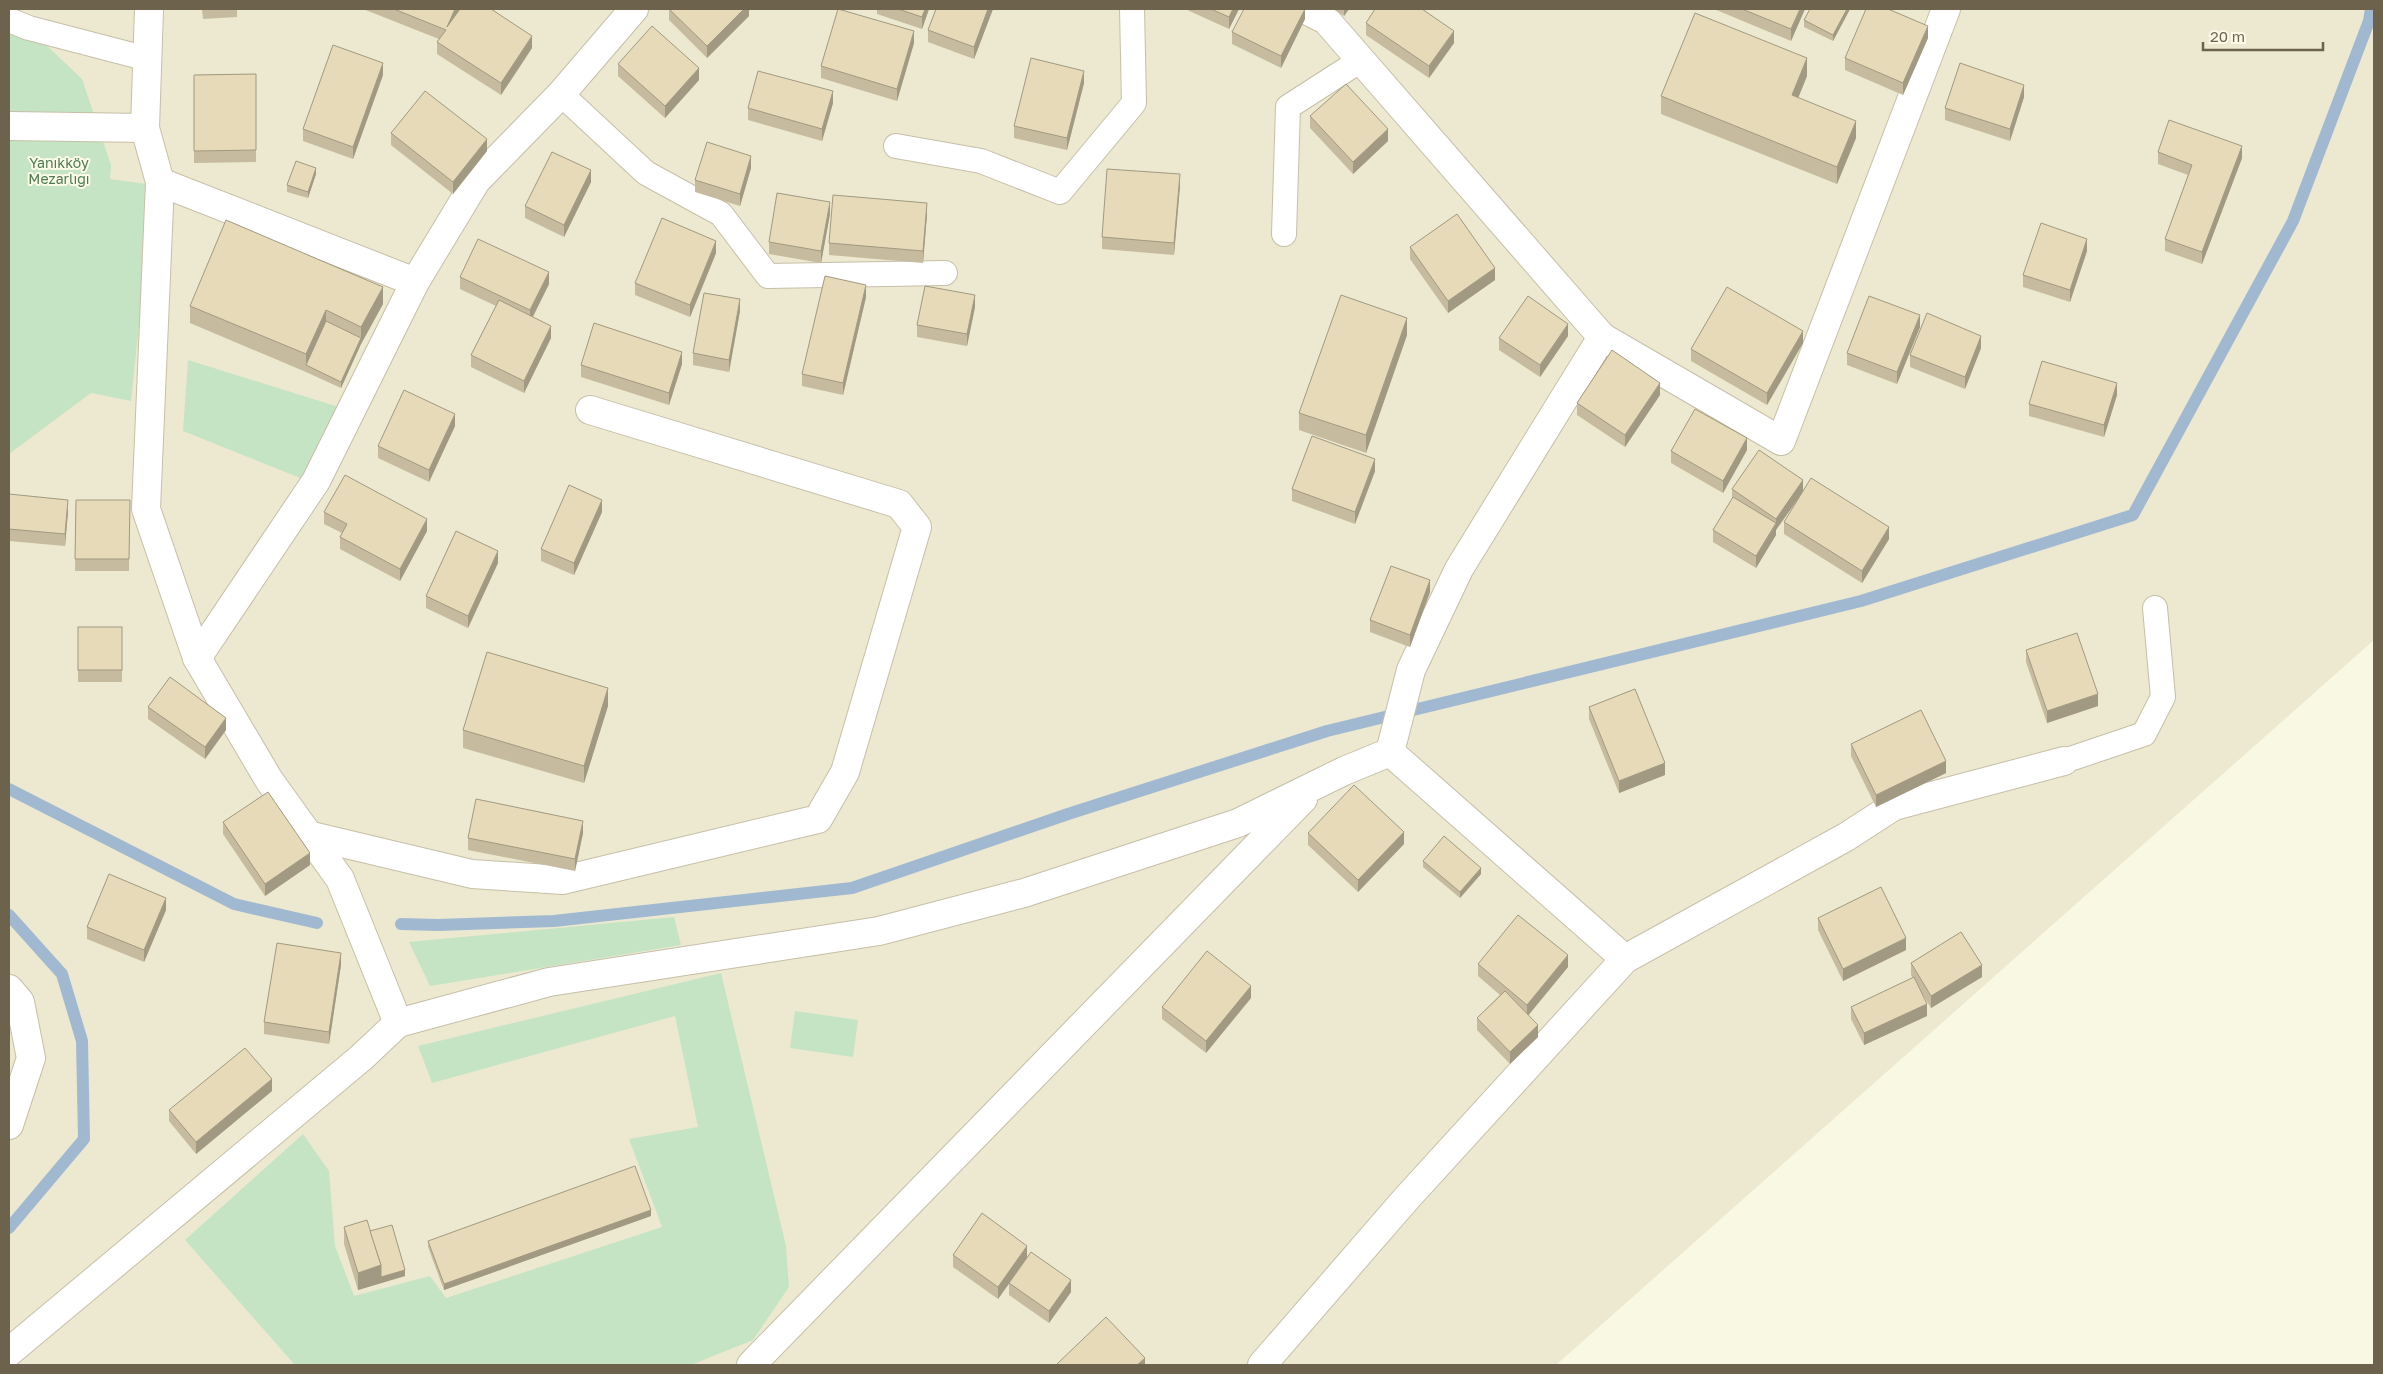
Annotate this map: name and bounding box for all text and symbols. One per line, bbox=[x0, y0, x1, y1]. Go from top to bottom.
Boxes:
scale bar bbox=[2203, 20, 2323, 52]
text: 20 m bbox=[2210, 27, 2245, 45]
park label: Yanıkköy Mezarlığı bbox=[28, 154, 90, 187]

